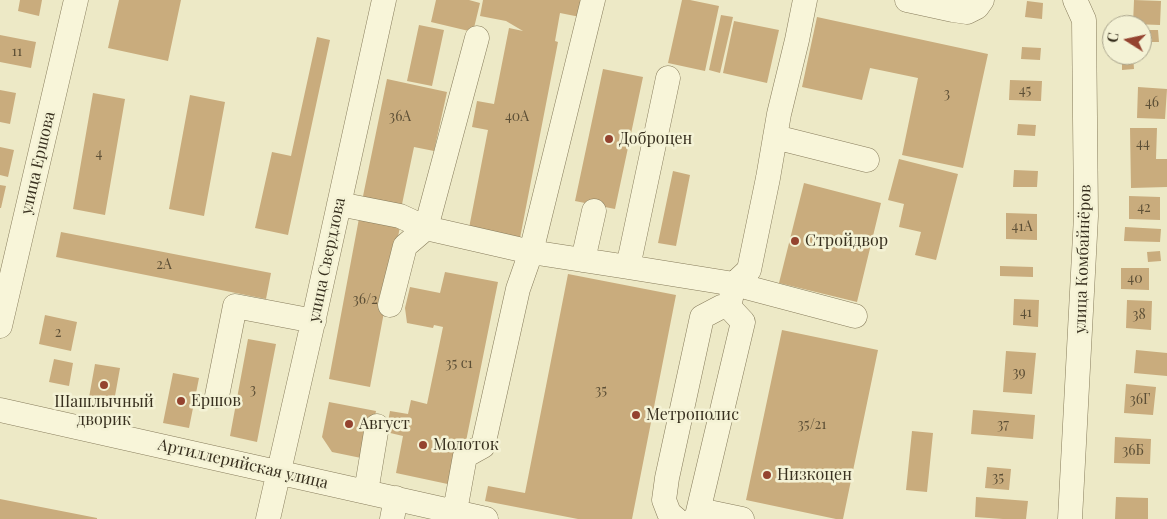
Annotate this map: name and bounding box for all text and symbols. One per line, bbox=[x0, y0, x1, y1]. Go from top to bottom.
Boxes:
north arrow bbox=[1102, 15, 1152, 65]
text: С bbox=[1103, 31, 1123, 44]
house number: 11 bbox=[12, 44, 22, 60]
house number: 45 bbox=[1019, 83, 1031, 99]
house number: 3 bbox=[944, 86, 950, 102]
house number: 46 bbox=[1145, 95, 1159, 111]
house number: 36А bbox=[389, 109, 411, 125]
house number: 40А bbox=[505, 109, 529, 125]
street label: улица Ершова bbox=[17, 110, 59, 216]
place label: Доброцен bbox=[619, 129, 692, 149]
marker: Доброцен bbox=[603, 133, 615, 145]
house number: 44 bbox=[1136, 136, 1150, 152]
house number: 4 bbox=[96, 146, 102, 162]
street label: улица Комбайнёров bbox=[1071, 184, 1095, 334]
street label: улица Свердлова bbox=[304, 196, 350, 324]
house number: 42 bbox=[1137, 200, 1151, 216]
house number: 41А bbox=[1012, 219, 1032, 235]
place label: Стройдвор bbox=[805, 231, 888, 251]
marker: Стройдвор bbox=[789, 235, 801, 247]
house number: 2А bbox=[156, 257, 172, 273]
house number: 40 bbox=[1127, 271, 1143, 287]
house number: 36/2 bbox=[352, 292, 378, 308]
house number: 41 bbox=[1020, 305, 1032, 321]
house number: 38 bbox=[1132, 307, 1146, 323]
house number: 2 bbox=[55, 325, 61, 341]
house number: 35 с1 bbox=[445, 356, 473, 372]
house number: 39 bbox=[1012, 365, 1026, 381]
marker: Шашлычный дворик bbox=[98, 379, 110, 391]
house number: 3 bbox=[250, 382, 256, 398]
house number: 35 bbox=[595, 383, 607, 399]
place label: Ершов bbox=[191, 391, 241, 411]
place label: Шашлычный дворик bbox=[54, 392, 154, 430]
house number: 36Г bbox=[1130, 392, 1150, 408]
marker: Ершов bbox=[175, 395, 187, 407]
place label: Метрополис bbox=[646, 405, 739, 425]
marker: Метрополис bbox=[630, 409, 642, 421]
place label: Август bbox=[359, 414, 410, 434]
house number: 35/21 bbox=[798, 417, 826, 433]
house number: 37 bbox=[997, 417, 1009, 433]
marker: Август bbox=[343, 418, 355, 430]
street label: Артиллерийская улица bbox=[156, 435, 330, 493]
place label: Молоток bbox=[433, 435, 499, 455]
marker: Молоток bbox=[417, 439, 429, 451]
house number: 36Б bbox=[1122, 443, 1144, 459]
place label: Низкоцен bbox=[777, 465, 852, 485]
marker: Низкоцен bbox=[761, 469, 773, 481]
house number: 35 bbox=[992, 470, 1004, 486]

